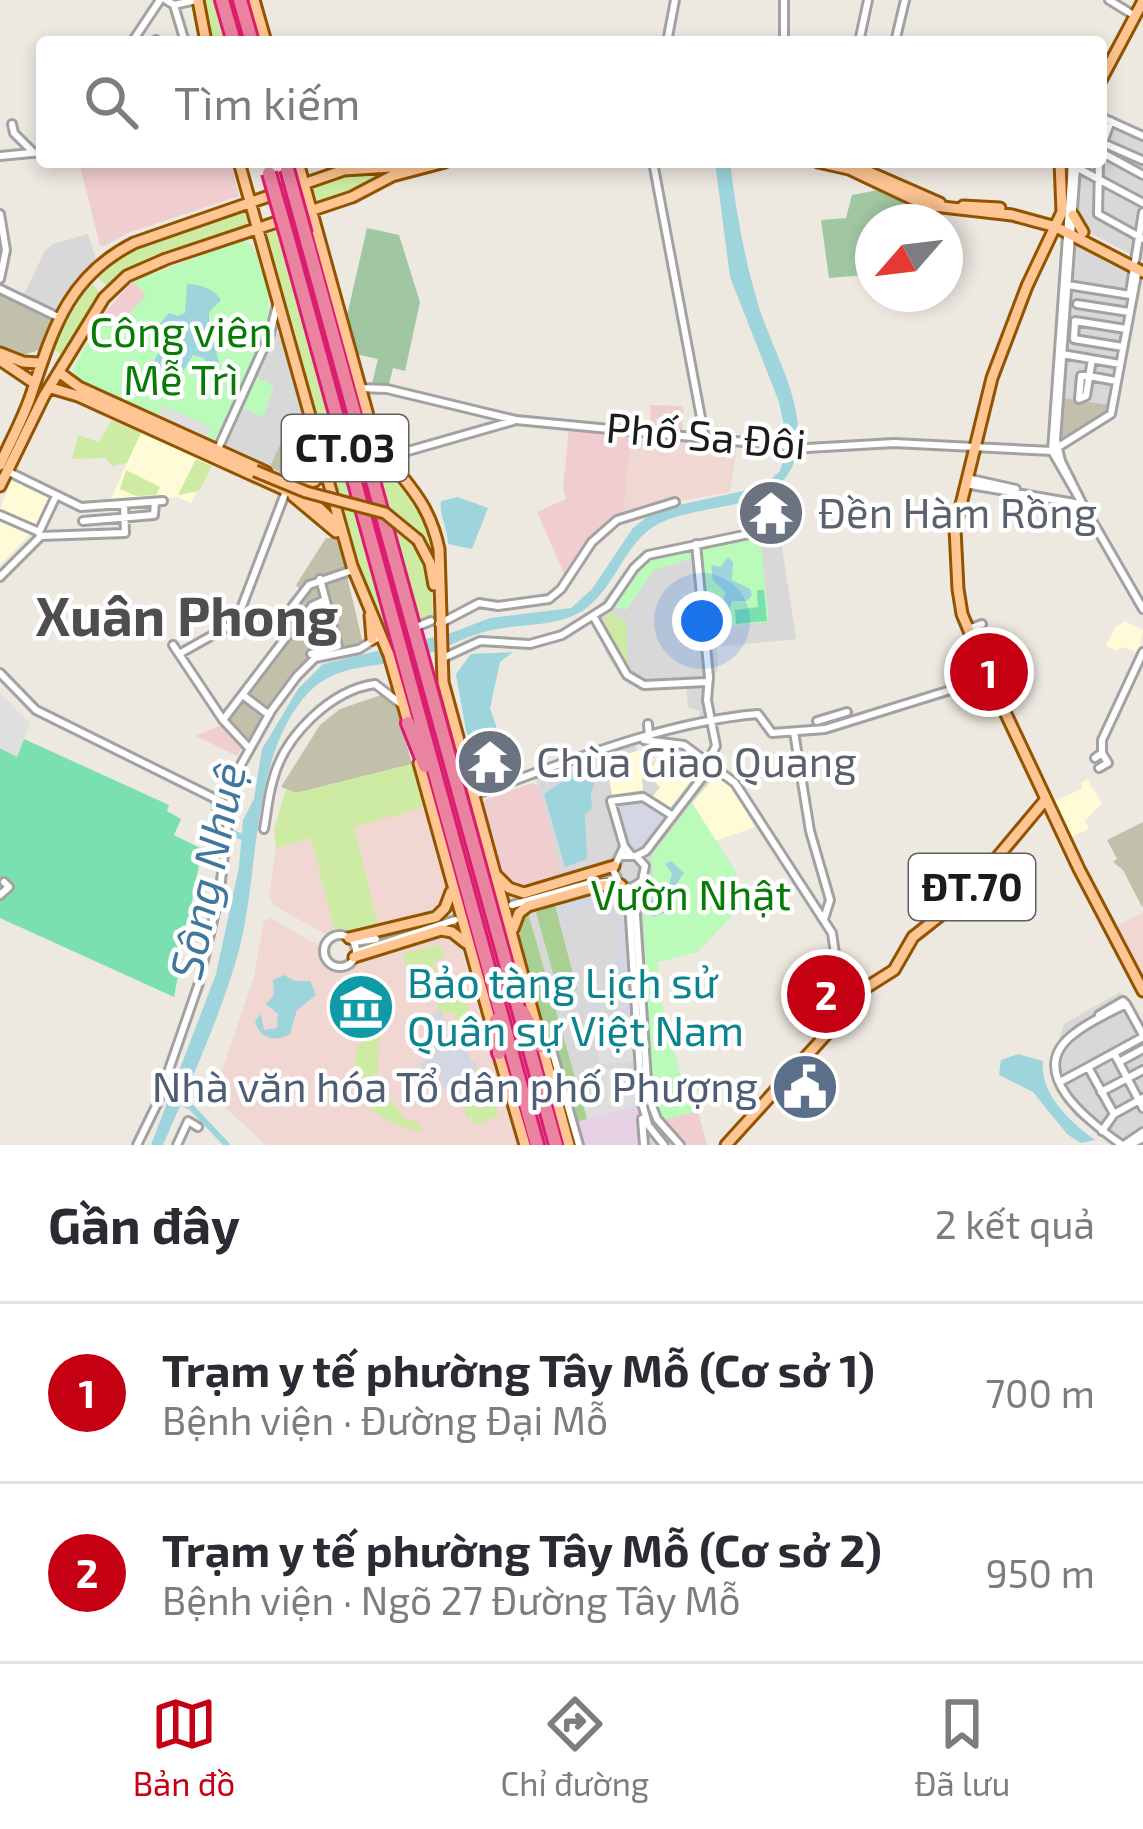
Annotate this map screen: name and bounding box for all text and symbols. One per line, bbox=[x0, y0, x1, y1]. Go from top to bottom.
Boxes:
search box bbox=[36, 36, 1107, 168]
icon: search bbox=[78, 69, 144, 135]
text: Tìm kiếm bbox=[174, 75, 361, 129]
north arrow bbox=[855, 204, 963, 312]
park label: Công viên Mễ Trì bbox=[89, 305, 273, 403]
street label: Phố Sa Đôi bbox=[604, 400, 808, 468]
road number: CT.03 bbox=[282, 415, 408, 481]
temple icon: Đền Hàm Rồng bbox=[736, 478, 806, 548]
place label: Đền Hàm Rồng bbox=[818, 486, 1097, 536]
district label: Xuân Phong bbox=[36, 582, 338, 647]
your location bbox=[672, 591, 732, 651]
pin: 1 bbox=[950, 627, 1028, 717]
temple icon: Chùa Giao Quang bbox=[455, 727, 525, 797]
place label: Chùa Giao Quang bbox=[536, 735, 857, 786]
water label: Sông Nhuệ bbox=[157, 757, 255, 984]
road number: ĐT.70 bbox=[909, 854, 1035, 920]
park label: Vườn Nhật bbox=[591, 868, 791, 918]
pin: 2 bbox=[787, 949, 865, 1039]
place label: Bảo tàng Lịch sử Quân sự Việt Nam bbox=[407, 956, 744, 1055]
museum icon: Bảo tàng Lịch sử Quân sự Việt Nam bbox=[326, 972, 396, 1042]
public building icon: Nhà văn hóa Tổ dân phố Phượng bbox=[770, 1052, 840, 1122]
place label: Nhà văn hóa Tổ dân phố Phượng bbox=[152, 1060, 758, 1110]
text: Gần đây bbox=[48, 1193, 240, 1254]
text: 2 kết quả bbox=[935, 1200, 1095, 1247]
text: Trạm y tế phường Tây Mỗ (Cơ sở 1) bbox=[162, 1342, 875, 1396]
text: 1 bbox=[79, 1369, 95, 1416]
text: 700 m bbox=[985, 1369, 1095, 1416]
text: Bệnh viện · Đường Đại Mỗ bbox=[162, 1396, 608, 1443]
text: Trạm y tế phường Tây Mỗ (Cơ sở 2) bbox=[162, 1522, 882, 1576]
text: 2 bbox=[76, 1549, 98, 1596]
text: 950 m bbox=[985, 1549, 1095, 1596]
text: Bệnh viện · Ngõ 27 Đường Tây Mỗ bbox=[162, 1576, 741, 1623]
tab: Bản đồ bbox=[133, 1691, 235, 1803]
tab: Chỉ đường bbox=[501, 1691, 649, 1803]
tab: Đã lưu bbox=[915, 1691, 1010, 1803]

